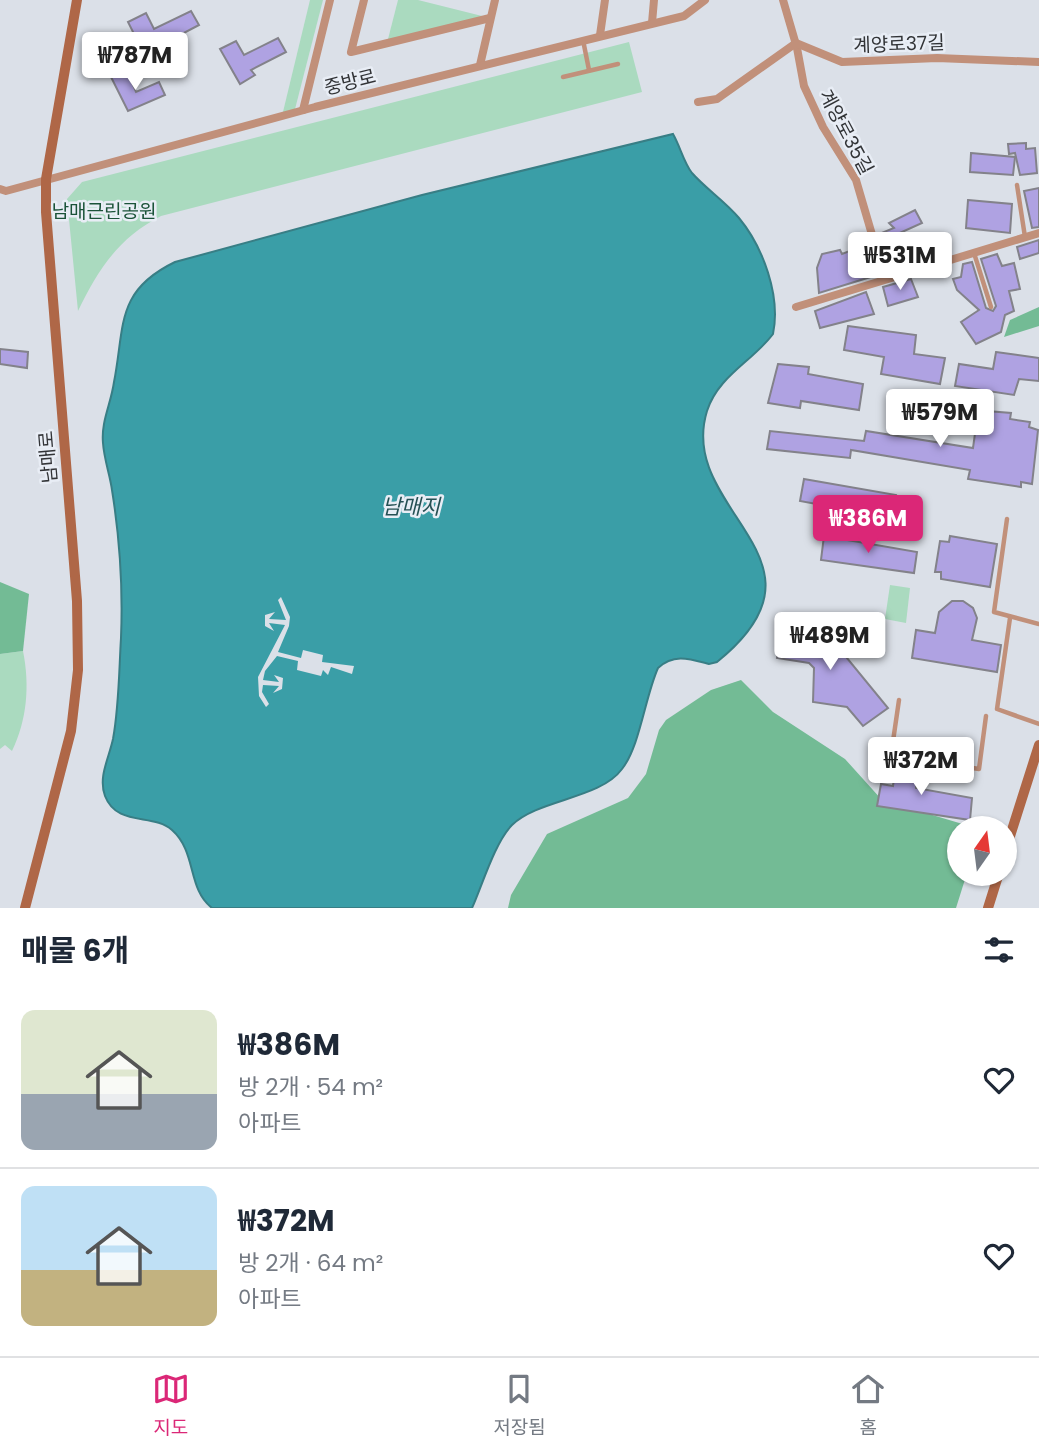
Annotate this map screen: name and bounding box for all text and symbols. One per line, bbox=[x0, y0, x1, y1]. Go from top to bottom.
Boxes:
street label: 계양로37길 bbox=[853, 29, 945, 59]
pin: ₩787M bbox=[86, 32, 184, 92]
text: ₩787M bbox=[98, 39, 172, 71]
street label: 중방로 bbox=[321, 63, 379, 101]
street label: 계양로35길 bbox=[812, 85, 880, 179]
park label: 남매근린공원 bbox=[52, 198, 156, 225]
pin: ₩531M bbox=[851, 232, 949, 292]
text: ₩531M bbox=[864, 239, 936, 271]
pin: ₩579M bbox=[891, 390, 989, 449]
text: ₩579M bbox=[902, 396, 978, 428]
street label: 남매로 bbox=[32, 430, 64, 484]
water label: 남매지 bbox=[382, 492, 442, 521]
pin: ₩386M bbox=[819, 496, 917, 555]
text: ₩386M bbox=[829, 502, 907, 534]
pin: ₩489M bbox=[781, 612, 879, 672]
text: ₩489M bbox=[790, 619, 870, 651]
pin: ₩372M bbox=[872, 738, 970, 797]
text: ₩372M bbox=[884, 744, 958, 776]
north arrow bbox=[947, 816, 1017, 886]
map controls bbox=[947, 816, 1017, 886]
text: 매물 6개 bbox=[21, 929, 129, 972]
icon: filters bbox=[980, 931, 1018, 969]
text: ₩386M bbox=[238, 1023, 340, 1066]
icon: home bbox=[77, 1038, 161, 1122]
icon: heart bbox=[980, 1061, 1018, 1099]
text: 방 2개 · 54 m² bbox=[238, 1071, 383, 1103]
text: 아파트 bbox=[238, 1107, 301, 1139]
text: ₩372M bbox=[238, 1199, 335, 1242]
icon: home bbox=[77, 1214, 161, 1298]
icon: heart bbox=[980, 1237, 1018, 1275]
text: 방 2개 · 64 m² bbox=[238, 1247, 383, 1279]
text: 아파트 bbox=[238, 1283, 301, 1315]
tab: 지도 bbox=[152, 1370, 190, 1442]
tab: 저장됨 bbox=[493, 1370, 546, 1442]
tab: 홈 bbox=[849, 1370, 887, 1442]

